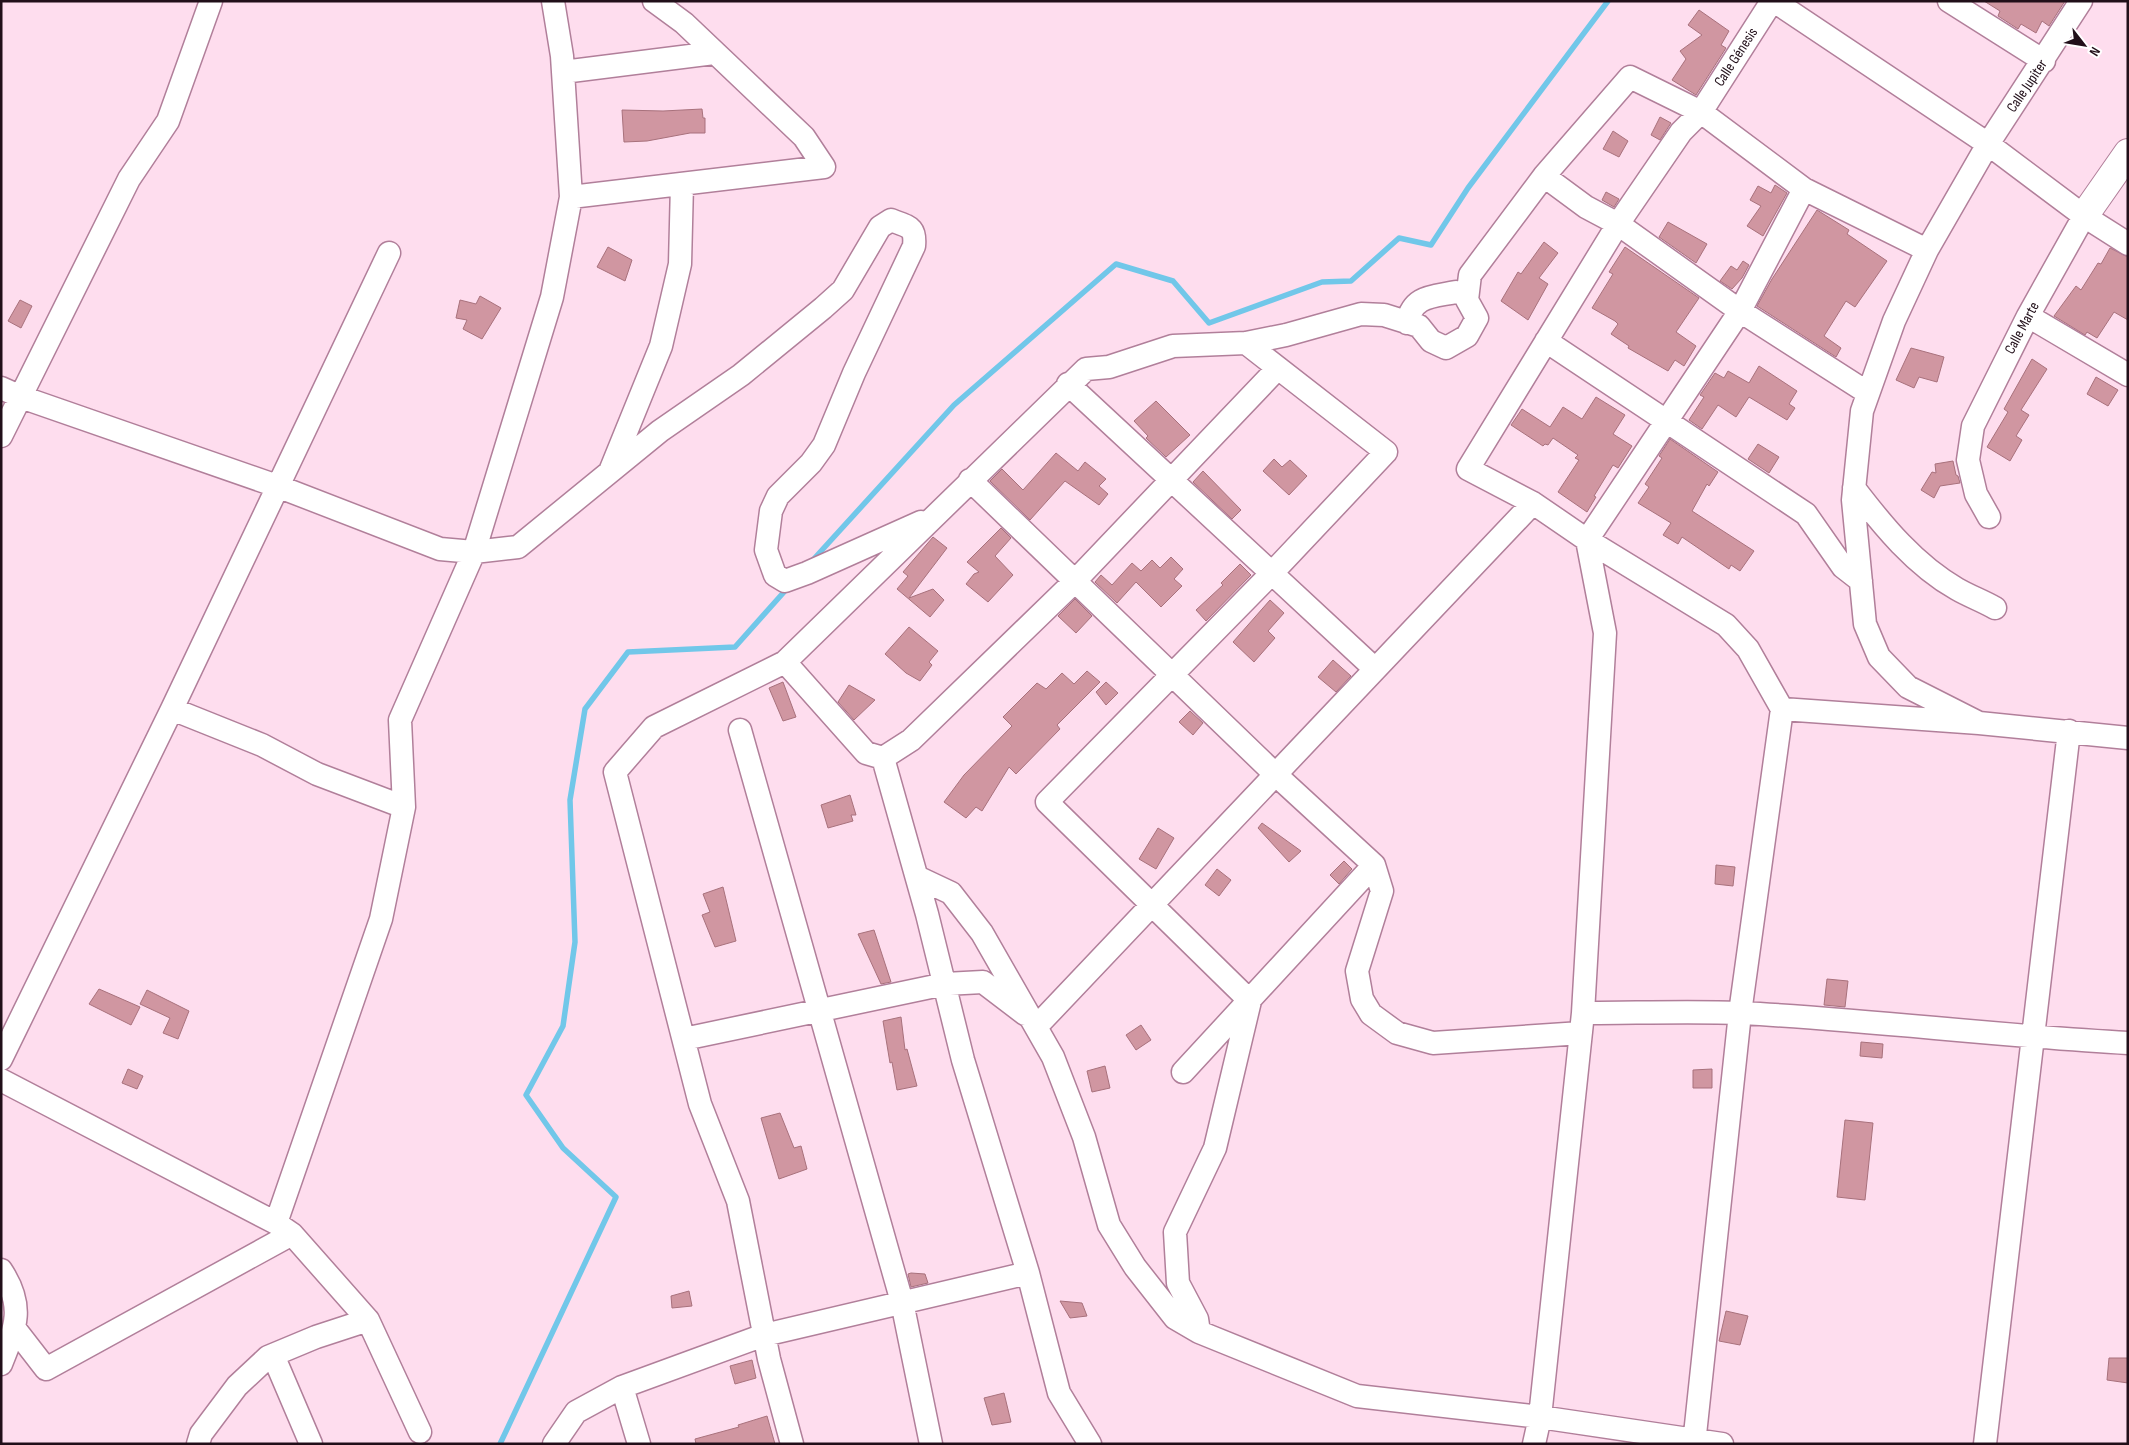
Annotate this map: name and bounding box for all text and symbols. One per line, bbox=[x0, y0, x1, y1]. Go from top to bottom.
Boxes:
north arrow bbox=[2059, 20, 2109, 70]
street label: Calle Génesis bbox=[1710, 24, 1762, 90]
text: N bbox=[2086, 44, 2104, 59]
street label: Calle Jupiter bbox=[2002, 55, 2052, 116]
street label: Calle Marte bbox=[2000, 299, 2044, 357]

